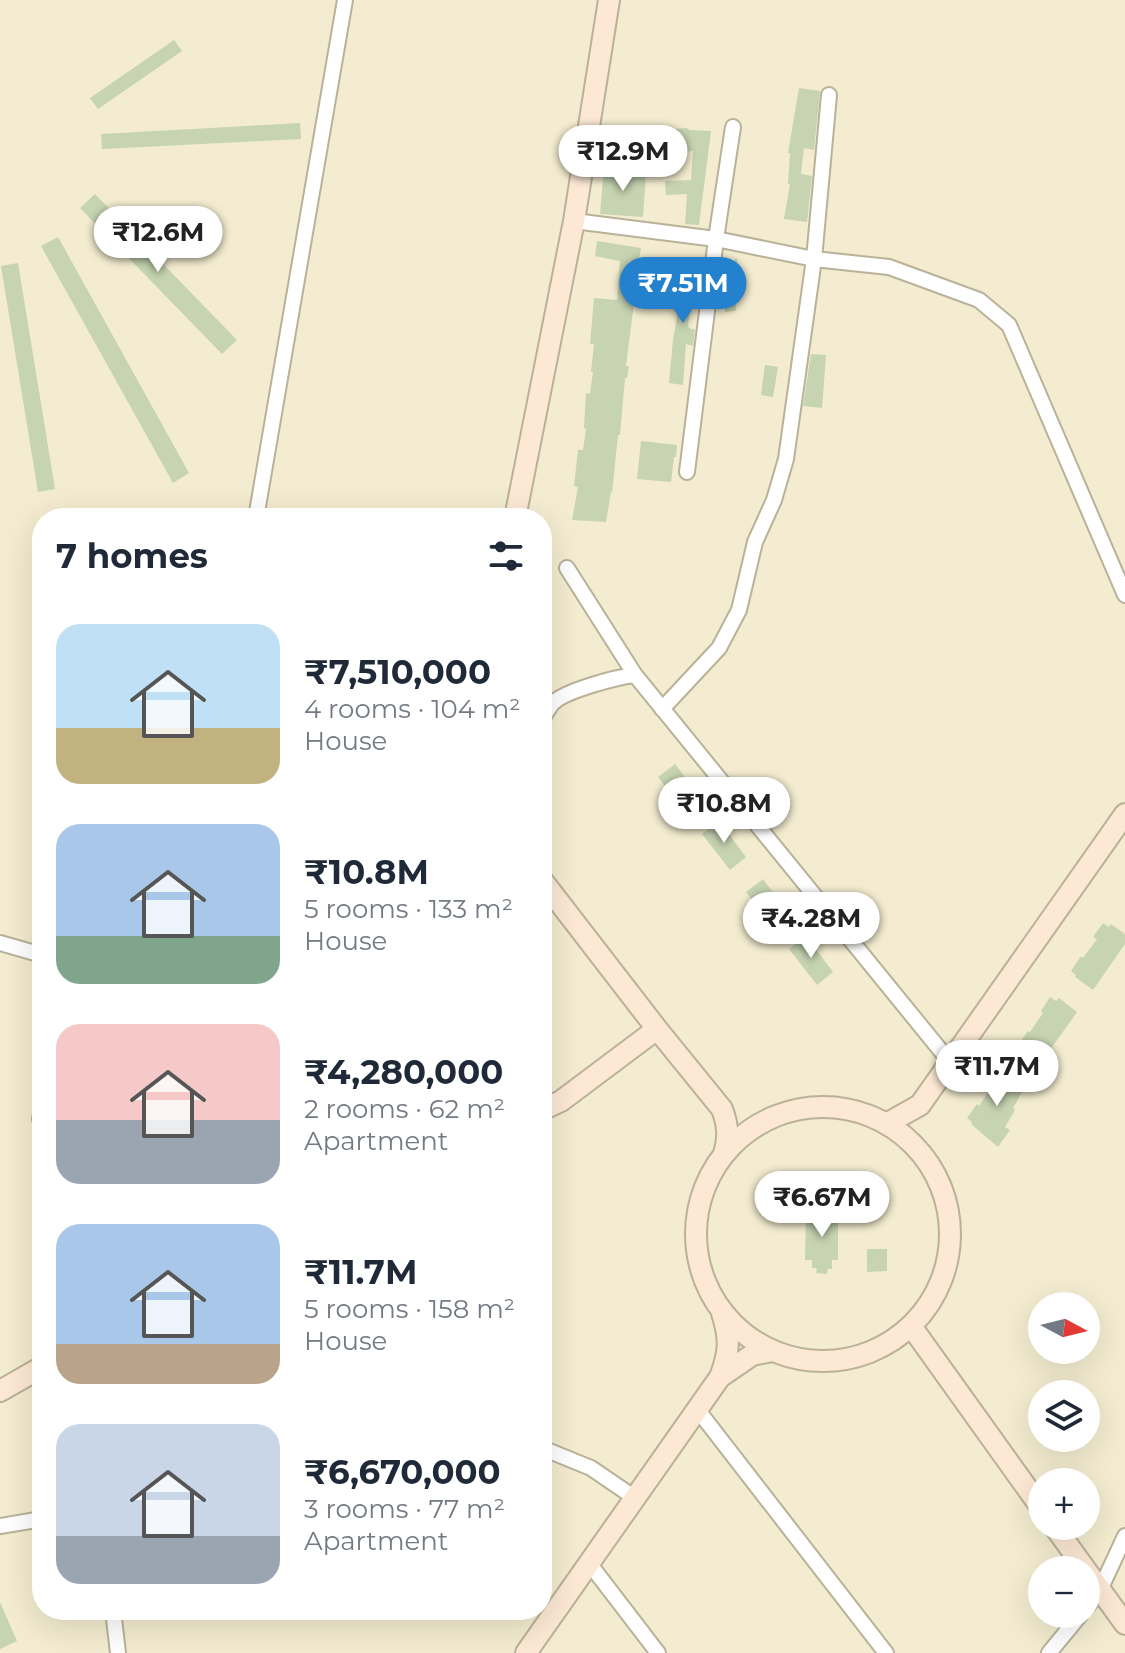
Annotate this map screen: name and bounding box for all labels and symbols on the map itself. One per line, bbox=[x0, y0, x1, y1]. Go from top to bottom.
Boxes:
pin: ₹12.9M bbox=[558, 125, 688, 193]
pin: ₹12.6M bbox=[93, 206, 223, 274]
pin: ₹7.51M bbox=[618, 257, 748, 325]
pin: ₹10.8M bbox=[659, 777, 789, 845]
pin: ₹4.28M bbox=[746, 892, 876, 960]
pin: ₹11.7M bbox=[932, 1040, 1062, 1108]
pin: ₹6.67M bbox=[757, 1171, 887, 1239]
north arrow bbox=[1028, 1292, 1100, 1364]

